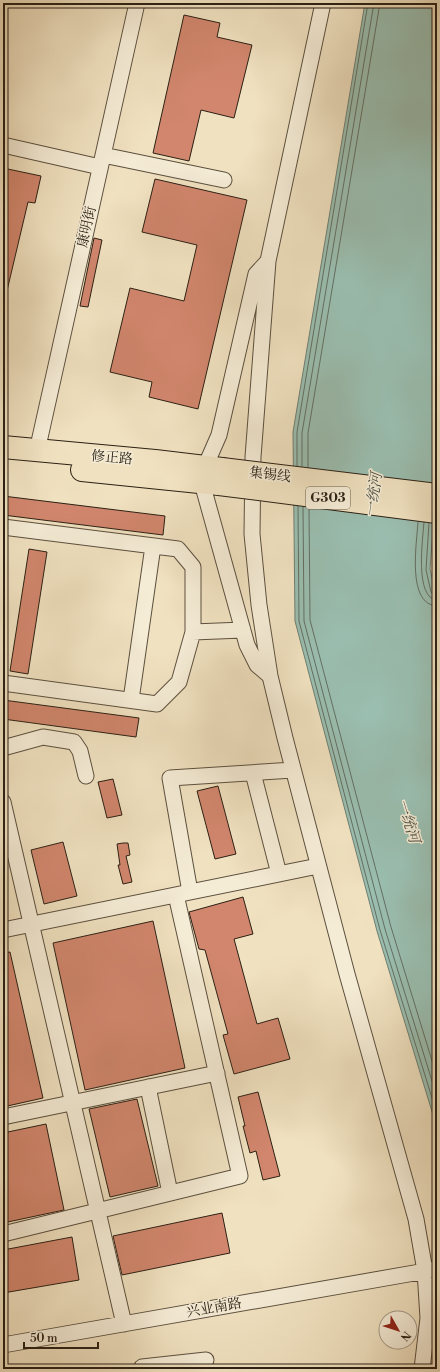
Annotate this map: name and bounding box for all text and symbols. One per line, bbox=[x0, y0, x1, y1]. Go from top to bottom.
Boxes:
street label: 康明街 bbox=[74, 205, 100, 249]
street label: 修正路 bbox=[90, 447, 134, 469]
street label: 集锡线 bbox=[248, 464, 292, 486]
water label: 一统河 bbox=[361, 468, 387, 519]
road number: G303 bbox=[306, 487, 350, 509]
water label: 一统河 bbox=[392, 797, 425, 848]
street label: 兴业南路 bbox=[185, 1294, 243, 1322]
north arrow bbox=[378, 1310, 418, 1350]
scale bar bbox=[24, 1324, 98, 1350]
text: N bbox=[397, 1328, 413, 1344]
text: 50 m bbox=[30, 1331, 58, 1346]

